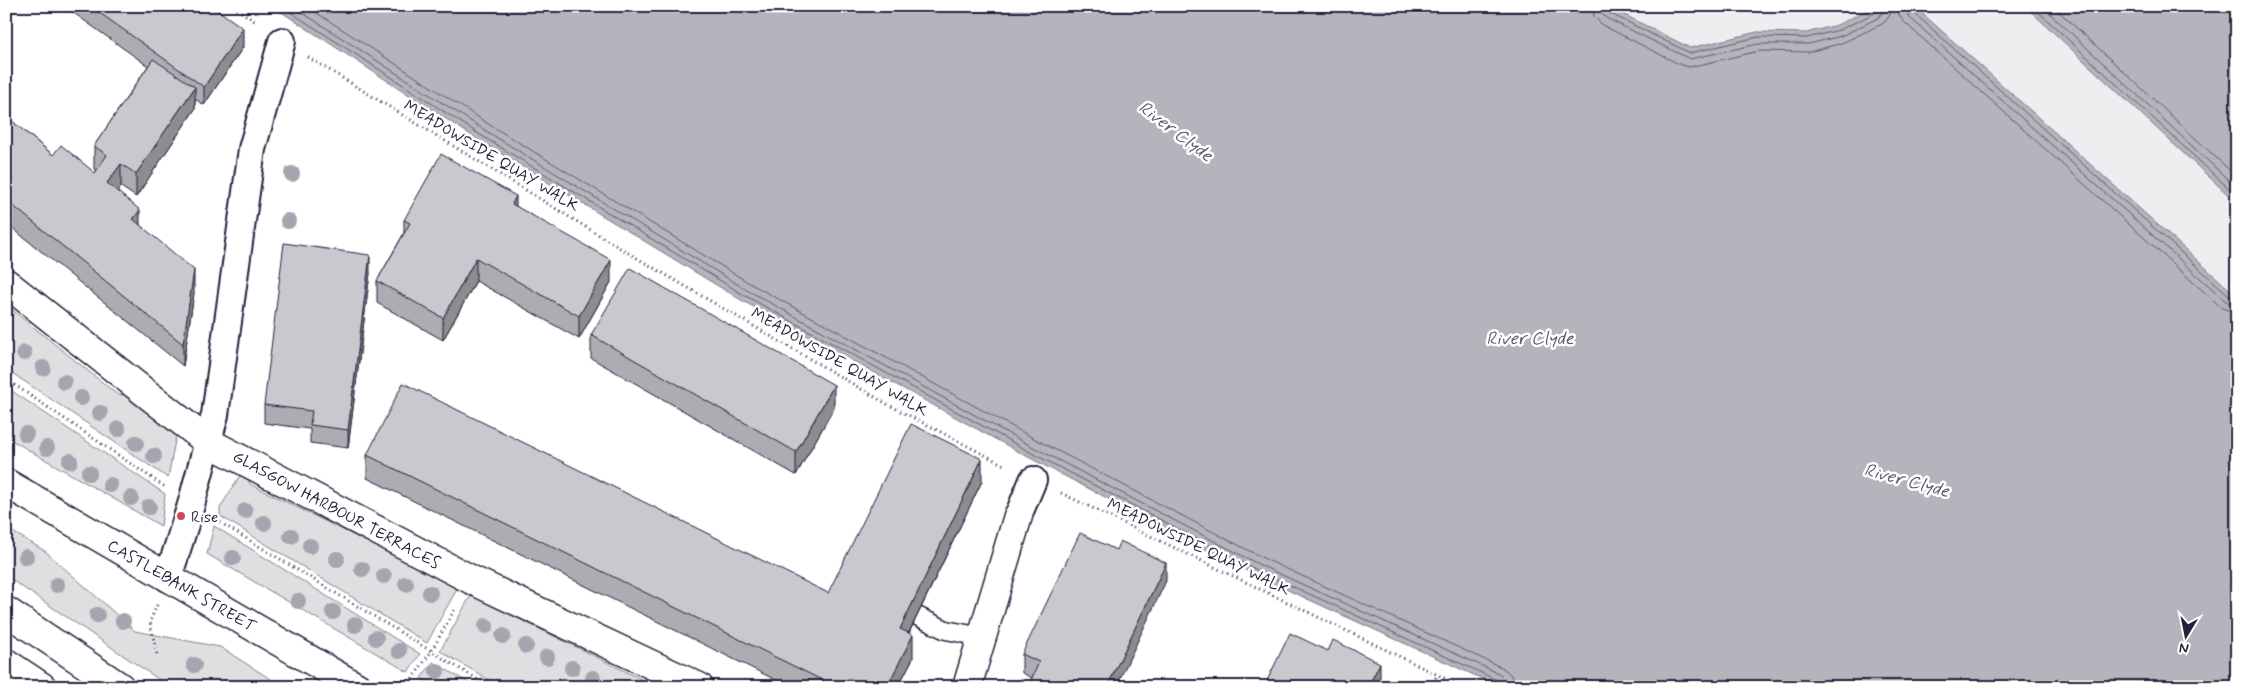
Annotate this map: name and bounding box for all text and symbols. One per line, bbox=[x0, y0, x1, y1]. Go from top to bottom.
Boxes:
street label: MEADOWSIDE QUAY WALK bbox=[400, 96, 583, 217]
water label: River Clyde bbox=[1133, 96, 1218, 168]
street label: MEADOWSIDE QUAY WALK bbox=[747, 303, 932, 422]
water label: River Clyde bbox=[1486, 327, 1575, 351]
street label: GLASGOW HARBOUR TERRACES bbox=[229, 447, 444, 574]
water label: River Clyde bbox=[1861, 458, 1953, 504]
street label: MEADOWSIDE QUAY WALK bbox=[1103, 494, 1294, 601]
place label: Rise bbox=[191, 507, 218, 528]
marker: Rise bbox=[175, 510, 187, 522]
street label: CASTLEBANK STREET bbox=[103, 535, 260, 638]
north arrow bbox=[2160, 610, 2210, 660]
text: N bbox=[2178, 638, 2190, 657]

